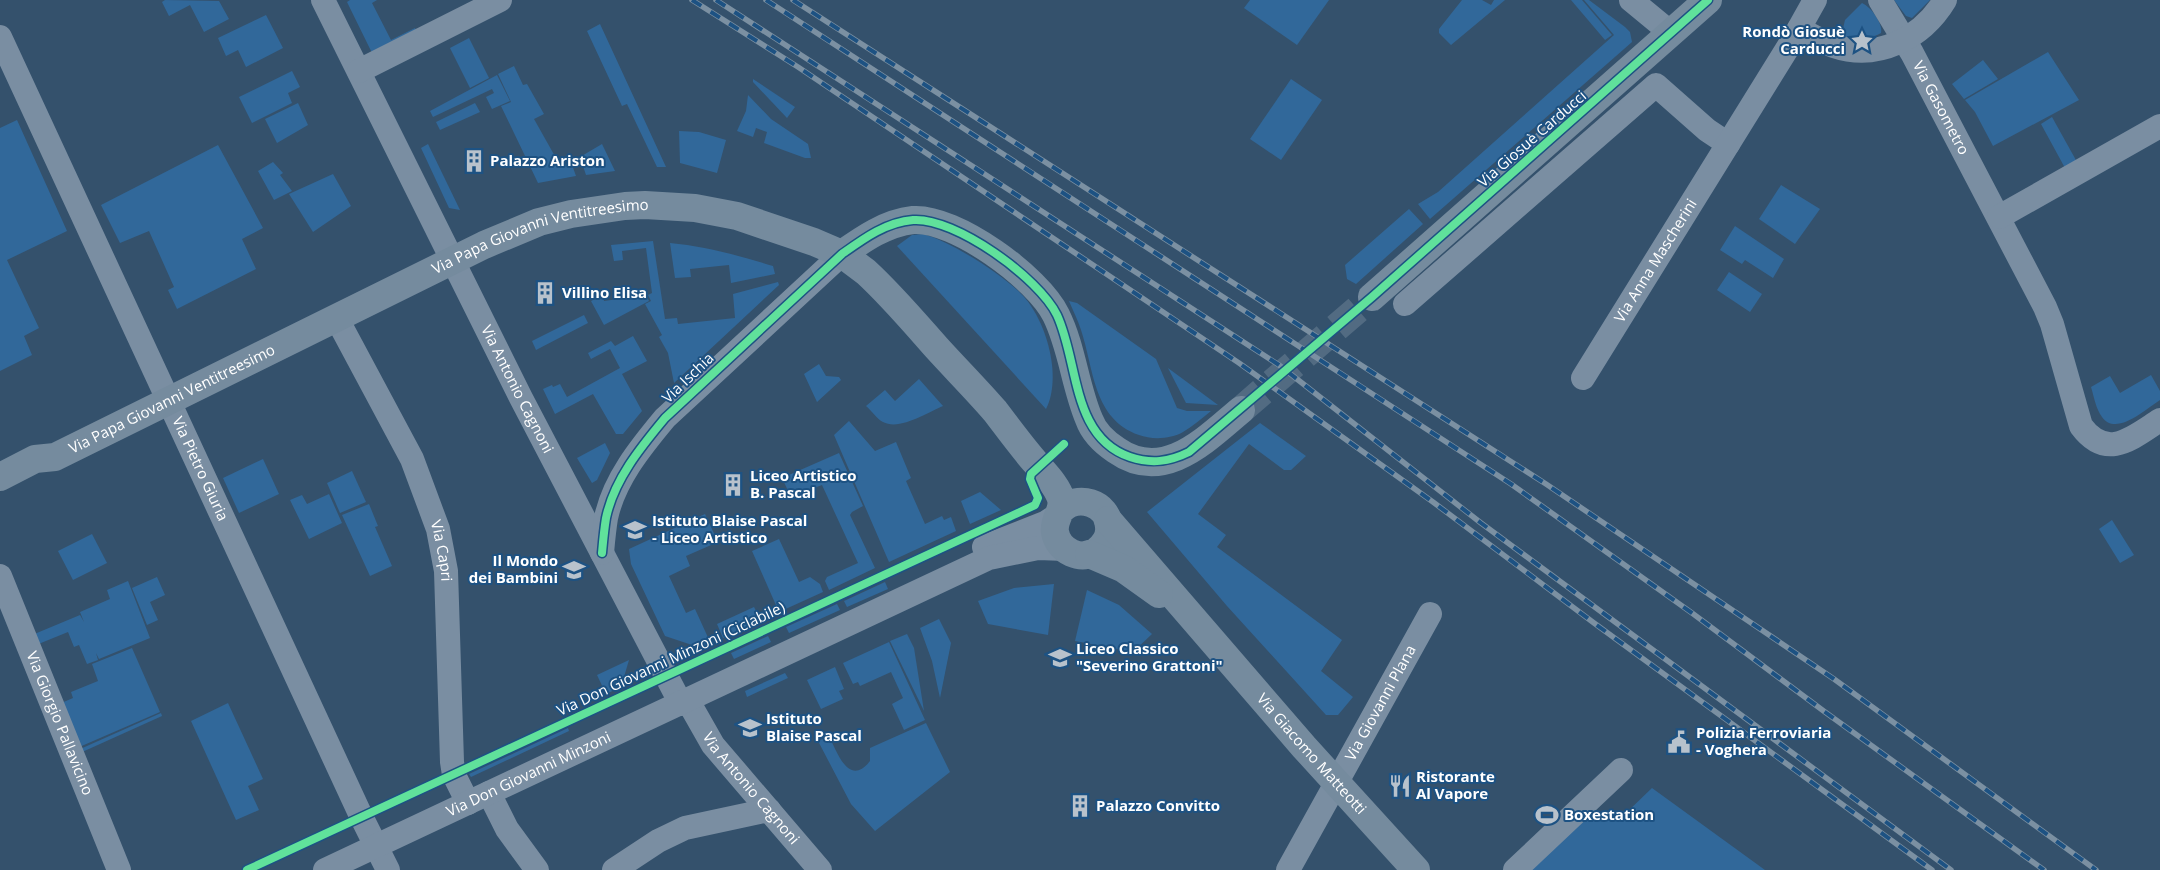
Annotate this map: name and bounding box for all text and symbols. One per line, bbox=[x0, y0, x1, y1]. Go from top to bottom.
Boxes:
place label: Rondò Giosuè Carducci bbox=[1742, 21, 1845, 58]
place icon: Rondò Giosuè Carducci bbox=[1849, 28, 1875, 54]
street label: Via Gasometro bbox=[1909, 57, 1975, 158]
street label: Via Giosuè Carducci bbox=[1473, 85, 1590, 191]
building icon: Palazzo Ariston bbox=[461, 148, 487, 174]
place label: Palazzo Ariston bbox=[490, 150, 605, 170]
street label: Via Papa Giovanni Ventitreesimo bbox=[428, 194, 649, 278]
street label: Via Anna Mascherini bbox=[1609, 195, 1701, 326]
building icon: Villino Elisa bbox=[532, 280, 558, 306]
place label: Villino Elisa bbox=[562, 282, 647, 302]
street label: Via Antonio Cagnoni bbox=[477, 321, 559, 456]
street label: Via Papa Giovanni Ventitreesimo bbox=[65, 339, 278, 458]
street label: Via Ischia bbox=[657, 348, 718, 407]
street label: Via Pietro Giuria bbox=[168, 413, 234, 524]
place label: Liceo Artistico B. Pascal bbox=[750, 465, 857, 502]
building icon: Liceo Artistico B. Pascal bbox=[720, 472, 746, 498]
place label: Istituto Blaise Pascal - Liceo Artistico bbox=[652, 510, 807, 547]
street label: Via Capri bbox=[427, 517, 457, 582]
school or university icon: Istituto Blaise Pascal - Liceo Artistico bbox=[622, 517, 648, 543]
place label: Il Mondo dei Bambini bbox=[469, 550, 558, 587]
school or university icon: Il Mondo dei Bambini bbox=[561, 557, 587, 583]
street label: Via Don Giovanni Minzoni (Ciclabile) bbox=[553, 596, 788, 720]
place label: Liceo Classico "Severino Grattoni" bbox=[1076, 638, 1223, 675]
street label: Via Giovanni Plana bbox=[1340, 641, 1420, 764]
school or university icon: Liceo Classico "Severino Grattoni" bbox=[1047, 645, 1073, 671]
street label: Via Giorgio Pallavicino bbox=[22, 648, 99, 798]
street label: Via Giacomo Matteotti bbox=[1253, 689, 1371, 818]
place label: Istituto Blaise Pascal bbox=[766, 708, 862, 745]
school or university icon: Istituto Blaise Pascal bbox=[737, 715, 763, 741]
place label: Polizia Ferroviaria - Voghera bbox=[1696, 722, 1831, 759]
street label: Via Don Giovanni Minzoni bbox=[443, 726, 614, 821]
street label: Via Antonio Cagnoni bbox=[699, 728, 805, 848]
public building icon: Polizia Ferroviaria - Voghera bbox=[1666, 729, 1692, 755]
place label: Ristorante Al Vapore bbox=[1416, 766, 1495, 803]
restaurant icon: Ristorante Al Vapore bbox=[1387, 773, 1413, 799]
building icon: Palazzo Convitto bbox=[1067, 793, 1093, 819]
place label: Palazzo Convitto bbox=[1096, 795, 1220, 815]
sports icon: Boxestation bbox=[1534, 802, 1560, 828]
place label: Boxestation bbox=[1564, 804, 1654, 824]

